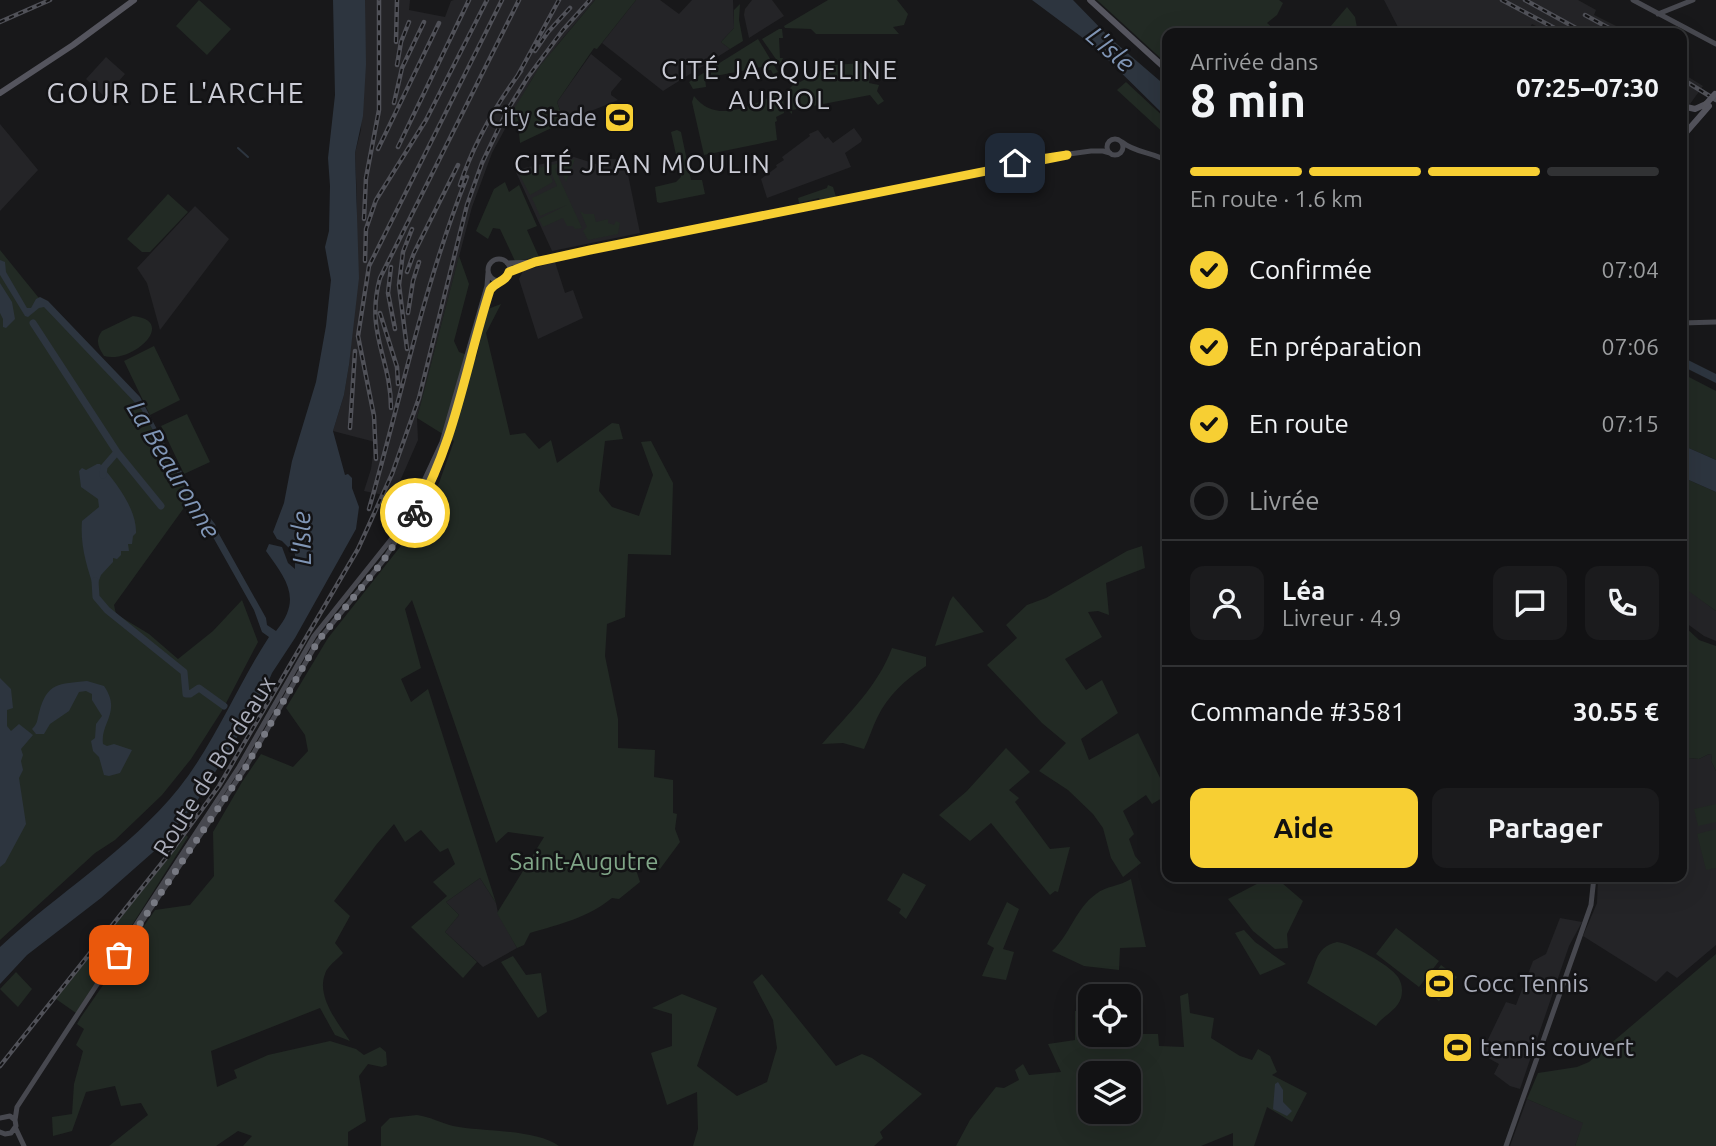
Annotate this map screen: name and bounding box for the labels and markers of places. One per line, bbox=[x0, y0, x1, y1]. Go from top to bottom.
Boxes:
sports icon: City Stade bbox=[603, 100, 637, 134]
place label: City Stade bbox=[488, 104, 597, 131]
pin bbox=[985, 133, 1045, 193]
pin bbox=[89, 925, 149, 985]
sports icon: Cocc Tennis bbox=[1423, 966, 1457, 1000]
place label: Cocc Tennis bbox=[1463, 970, 1589, 997]
sports icon: tennis couvert bbox=[1440, 1030, 1474, 1064]
place label: tennis couvert bbox=[1480, 1034, 1635, 1061]

